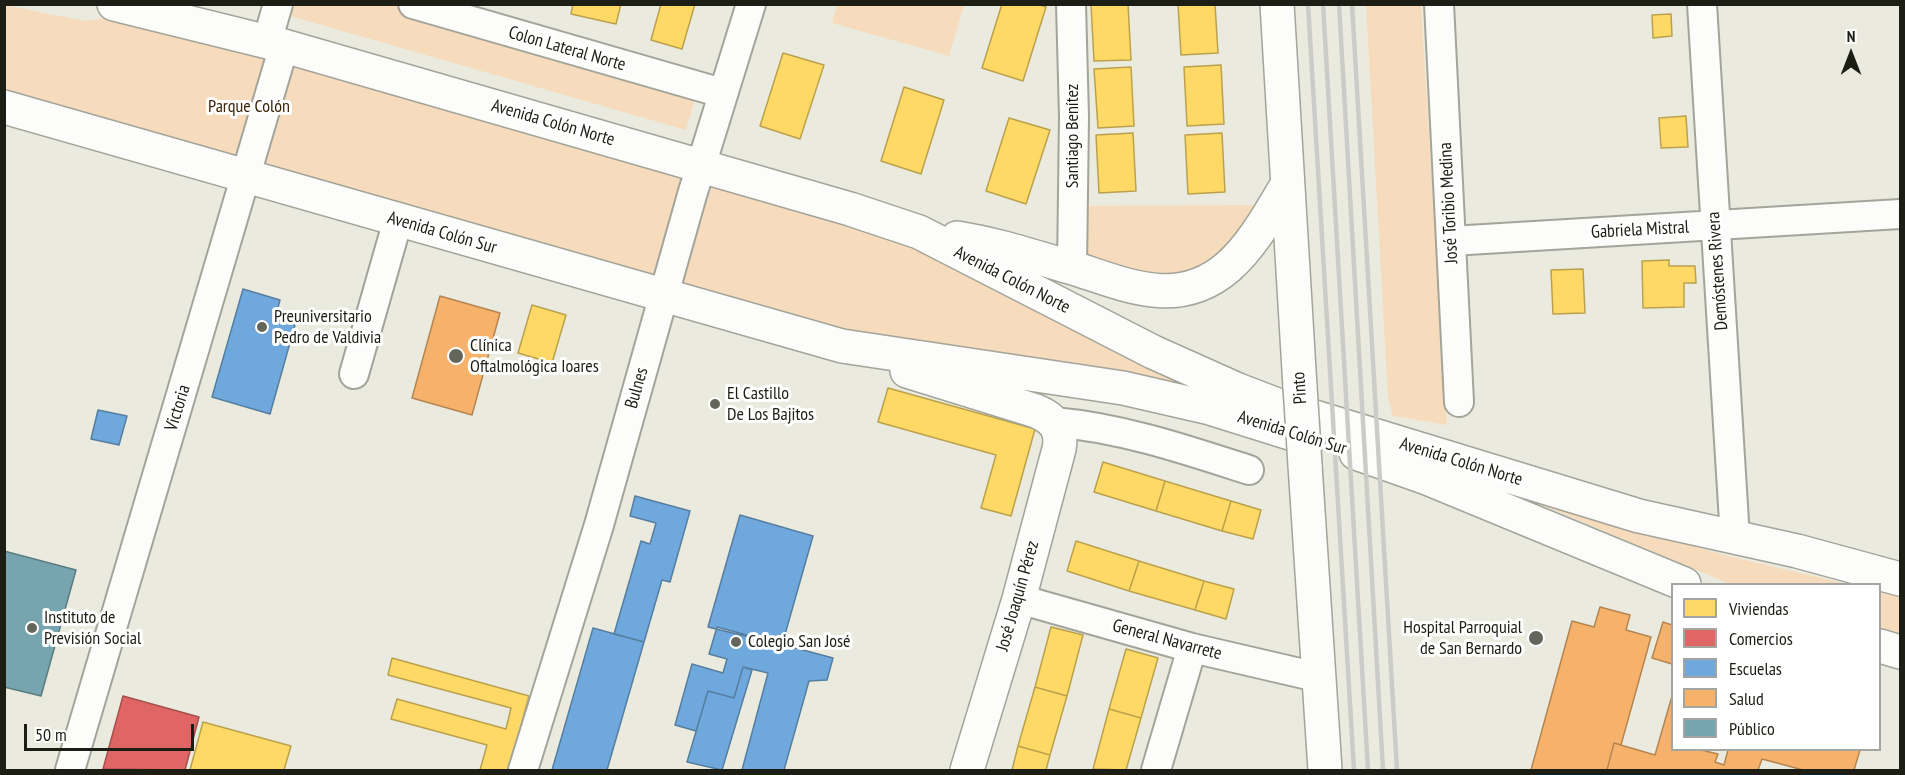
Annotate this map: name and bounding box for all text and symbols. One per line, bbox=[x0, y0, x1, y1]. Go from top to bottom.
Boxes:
street label: Colon Lateral Norte bbox=[506, 22, 628, 76]
north arrow bbox=[1821, 24, 1881, 84]
text: N bbox=[1847, 26, 1855, 46]
street label: Santiago Benítez bbox=[1062, 84, 1084, 188]
street label: Avenida Colón Norte bbox=[489, 95, 617, 151]
park label: Parque Colón bbox=[208, 96, 290, 118]
street label: José Toribio Medina bbox=[1435, 142, 1463, 264]
street label: Avenida Colón Sur bbox=[385, 207, 499, 259]
street label: Demóstenes Rivera bbox=[1703, 211, 1733, 331]
street label: Gabriela Mistral bbox=[1590, 217, 1690, 243]
street label: Avenida Colón Norte bbox=[950, 241, 1074, 319]
place label: Preuniversitario Pedro de Valdivia bbox=[274, 306, 381, 348]
marker: Preuniversitario Pedro de Valdivia bbox=[255, 320, 269, 334]
place label: Clínica Oftalmológica Ioares bbox=[470, 335, 599, 378]
marker: Clínica Oftalmológica Ioares bbox=[447, 347, 465, 365]
street label: Bulnes bbox=[621, 365, 653, 411]
street label: Pinto bbox=[1288, 371, 1312, 405]
street label: Victoria bbox=[161, 382, 195, 434]
place label: El Castillo De Los Bajitos bbox=[727, 383, 814, 426]
marker: El Castillo De Los Bajitos bbox=[708, 397, 722, 411]
street label: Avenida Colón Sur bbox=[1235, 406, 1349, 460]
street label: Avenida Colón Norte bbox=[1397, 433, 1525, 491]
street label: José Joaquín Pérez bbox=[992, 538, 1044, 654]
legend bbox=[1671, 583, 1881, 751]
text: Viviendas bbox=[1729, 597, 1789, 620]
place label: Instituto de Previsión Social bbox=[44, 607, 141, 650]
street label: General Navarrete bbox=[1110, 615, 1224, 665]
place label: Hospital Parroquial de San Bernardo bbox=[1403, 617, 1522, 660]
marker: Instituto de Previsión Social bbox=[25, 621, 39, 635]
text: Comercios bbox=[1729, 627, 1793, 650]
marker: Hospital Parroquial de San Bernardo bbox=[1527, 629, 1545, 647]
place label: Colegio San José bbox=[748, 631, 851, 653]
marker: Colegio San José bbox=[729, 635, 743, 649]
text: Escuelas bbox=[1729, 657, 1782, 680]
text: Salud bbox=[1729, 687, 1764, 710]
scale bar bbox=[27, 712, 196, 750]
text: Público bbox=[1729, 717, 1775, 740]
text: 50 m bbox=[35, 723, 67, 746]

